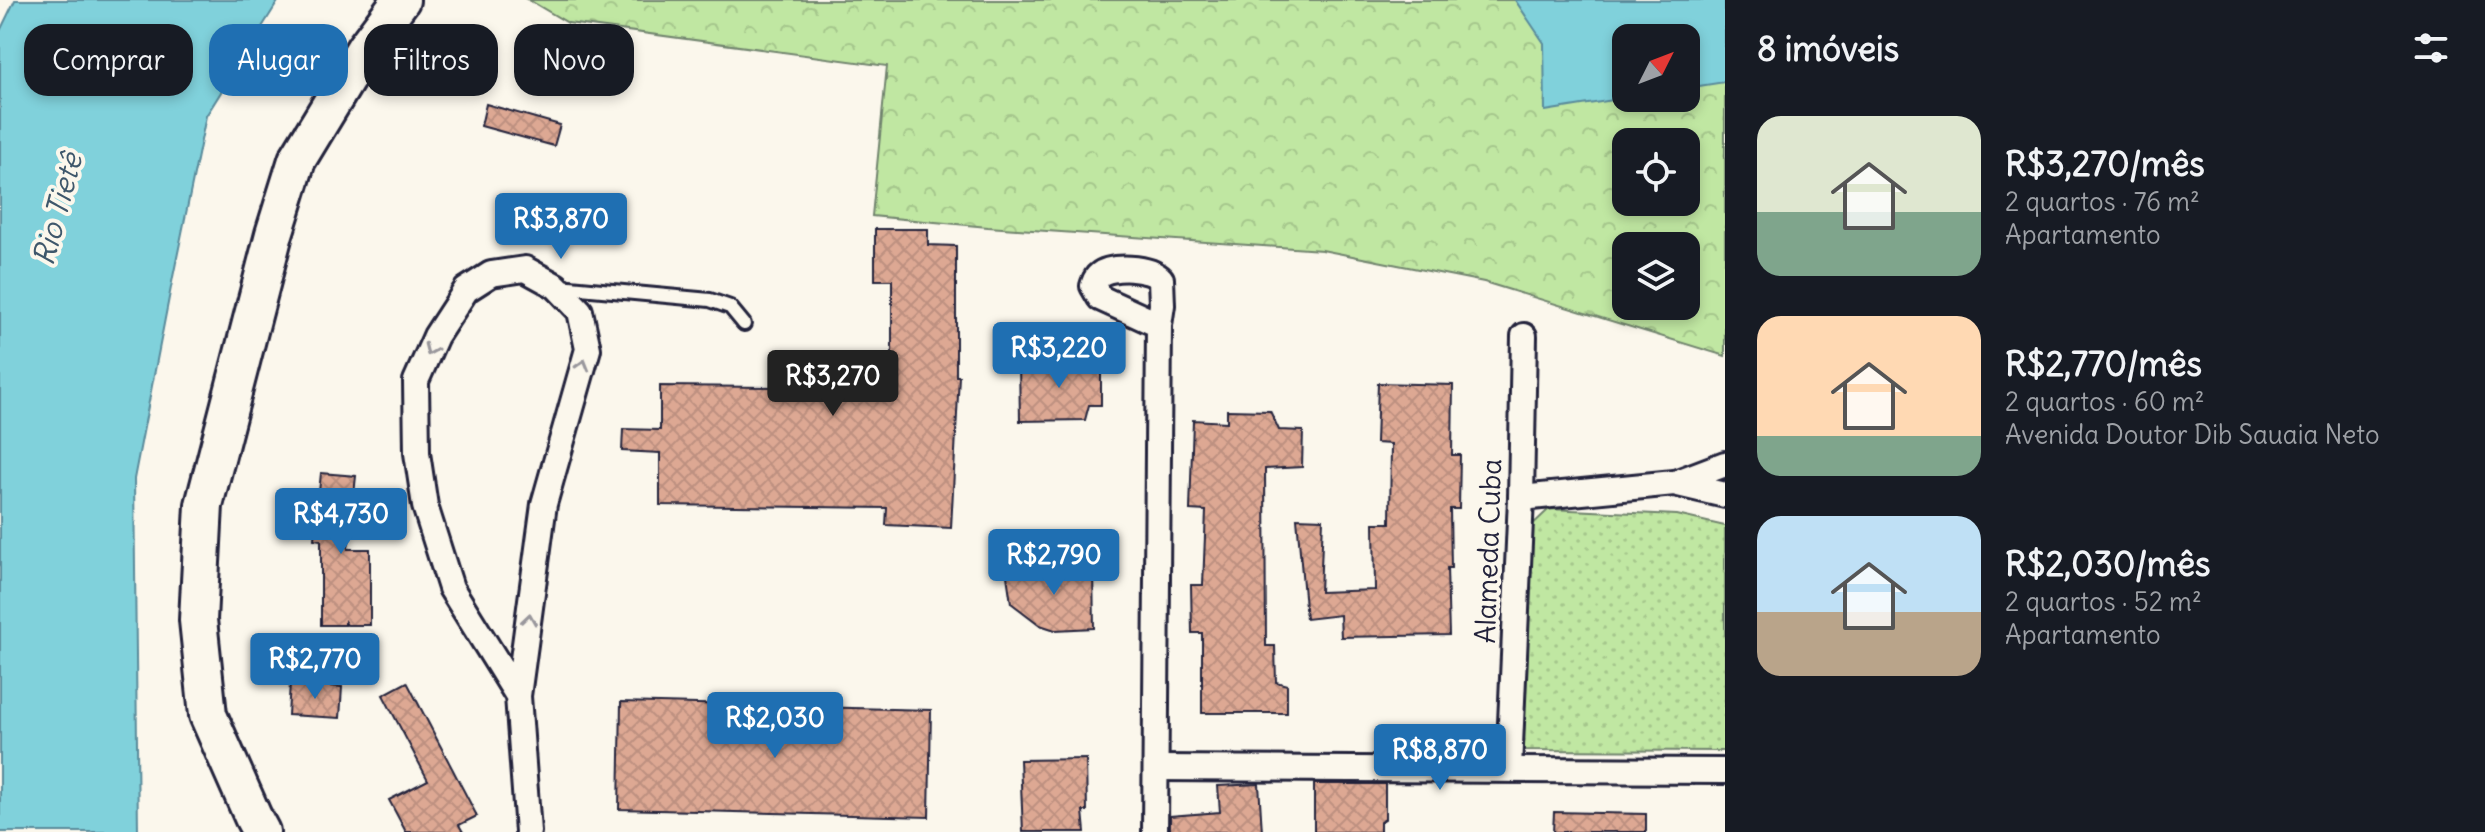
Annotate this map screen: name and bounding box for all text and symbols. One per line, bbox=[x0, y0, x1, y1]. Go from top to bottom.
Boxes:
chip: Comprar bbox=[24, 24, 193, 96]
chip: Alugar bbox=[209, 24, 348, 96]
chip: Filtros bbox=[364, 24, 498, 96]
chip: Novo bbox=[514, 24, 634, 96]
north arrow bbox=[1612, 24, 1700, 112]
map controls bbox=[1612, 24, 1700, 320]
icon: filters bbox=[2409, 26, 2453, 70]
text: 8 imóveis bbox=[1757, 27, 1899, 70]
button: locate bbox=[1612, 128, 1700, 216]
text: R$3,270/mês bbox=[2005, 142, 2205, 185]
water label: Rio Tietê bbox=[24, 146, 91, 269]
icon: home bbox=[1821, 148, 1917, 244]
text: 2 quartos · 76 m² bbox=[2005, 185, 2200, 218]
pin: R$3,870 bbox=[487, 193, 635, 261]
text: R$3,870 bbox=[513, 202, 609, 235]
text: Apartamento bbox=[2005, 218, 2161, 251]
button: layers bbox=[1612, 232, 1700, 320]
pin: R$3,220 bbox=[985, 322, 1133, 390]
text: R$3,220 bbox=[1011, 331, 1107, 364]
one-way arrow bbox=[424, 342, 440, 356]
text: R$2,770/mês bbox=[2005, 342, 2202, 385]
icon: home bbox=[1821, 348, 1917, 444]
pin: R$3,270 bbox=[759, 350, 907, 418]
one-way arrow bbox=[574, 359, 591, 373]
text: R$3,270 bbox=[785, 359, 881, 392]
text: 2 quartos · 60 m² bbox=[2005, 385, 2205, 418]
text: Avenida Doutor Dib Sauaia Neto bbox=[2005, 418, 2380, 451]
street label: Alameda Cuba bbox=[1467, 458, 1509, 644]
pin: R$4,730 bbox=[267, 488, 415, 556]
text: R$4,730 bbox=[293, 497, 389, 530]
pin: R$2,790 bbox=[980, 529, 1128, 597]
text: R$2,790 bbox=[1006, 538, 1102, 571]
text: R$2,030/mês bbox=[2005, 542, 2210, 585]
icon: home bbox=[1821, 548, 1917, 644]
text: 2 quartos · 52 m² bbox=[2005, 585, 2202, 618]
one-way arrow bbox=[520, 612, 537, 625]
text: Apartamento bbox=[2005, 618, 2161, 651]
pin: R$2,770 bbox=[241, 633, 389, 701]
text: R$2,770 bbox=[268, 642, 362, 675]
pin: R$2,030 bbox=[701, 692, 849, 760]
text: R$2,030 bbox=[725, 701, 825, 734]
pin: R$8,870 bbox=[1366, 724, 1514, 792]
text: R$8,870 bbox=[1392, 733, 1488, 766]

